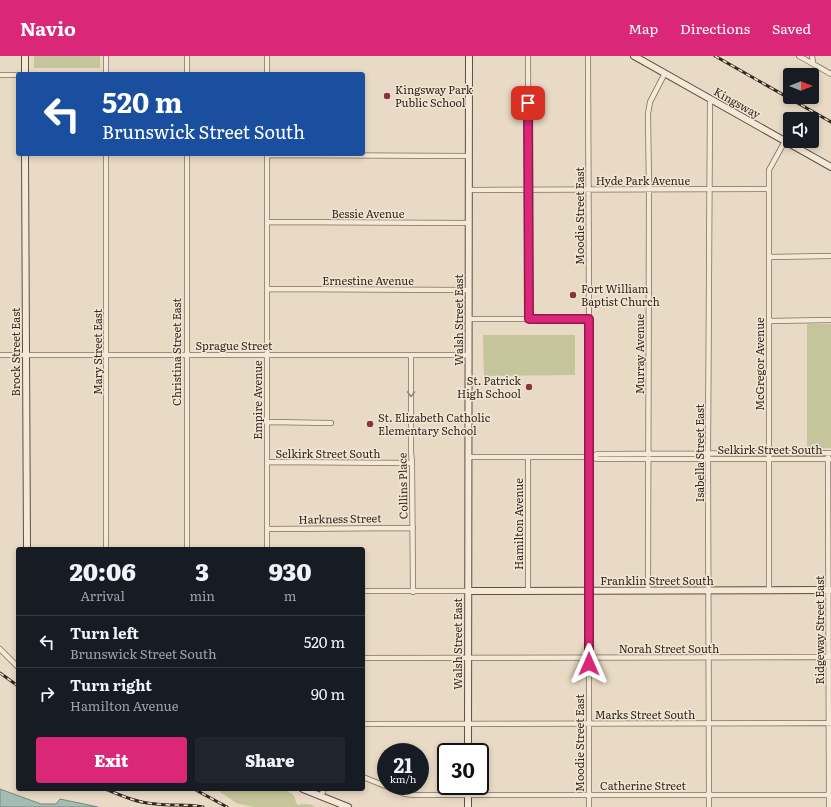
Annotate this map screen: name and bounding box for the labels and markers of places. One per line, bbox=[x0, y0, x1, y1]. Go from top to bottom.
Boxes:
place label: Kingsway Park Public School bbox=[395, 81, 473, 110]
pin bbox=[511, 86, 545, 120]
marker: Kingsway Park Public School bbox=[382, 91, 392, 101]
place label: Fort William Baptist Church bbox=[581, 280, 660, 309]
marker: Fort William Baptist Church bbox=[568, 290, 578, 300]
place label: St. Patrick High School bbox=[457, 372, 521, 401]
marker: St. Patrick High School bbox=[524, 382, 534, 392]
place label: St. Elizabeth Catholic Elementary School bbox=[378, 409, 491, 438]
marker: St. Elizabeth Catholic Elementary School bbox=[365, 419, 375, 429]

